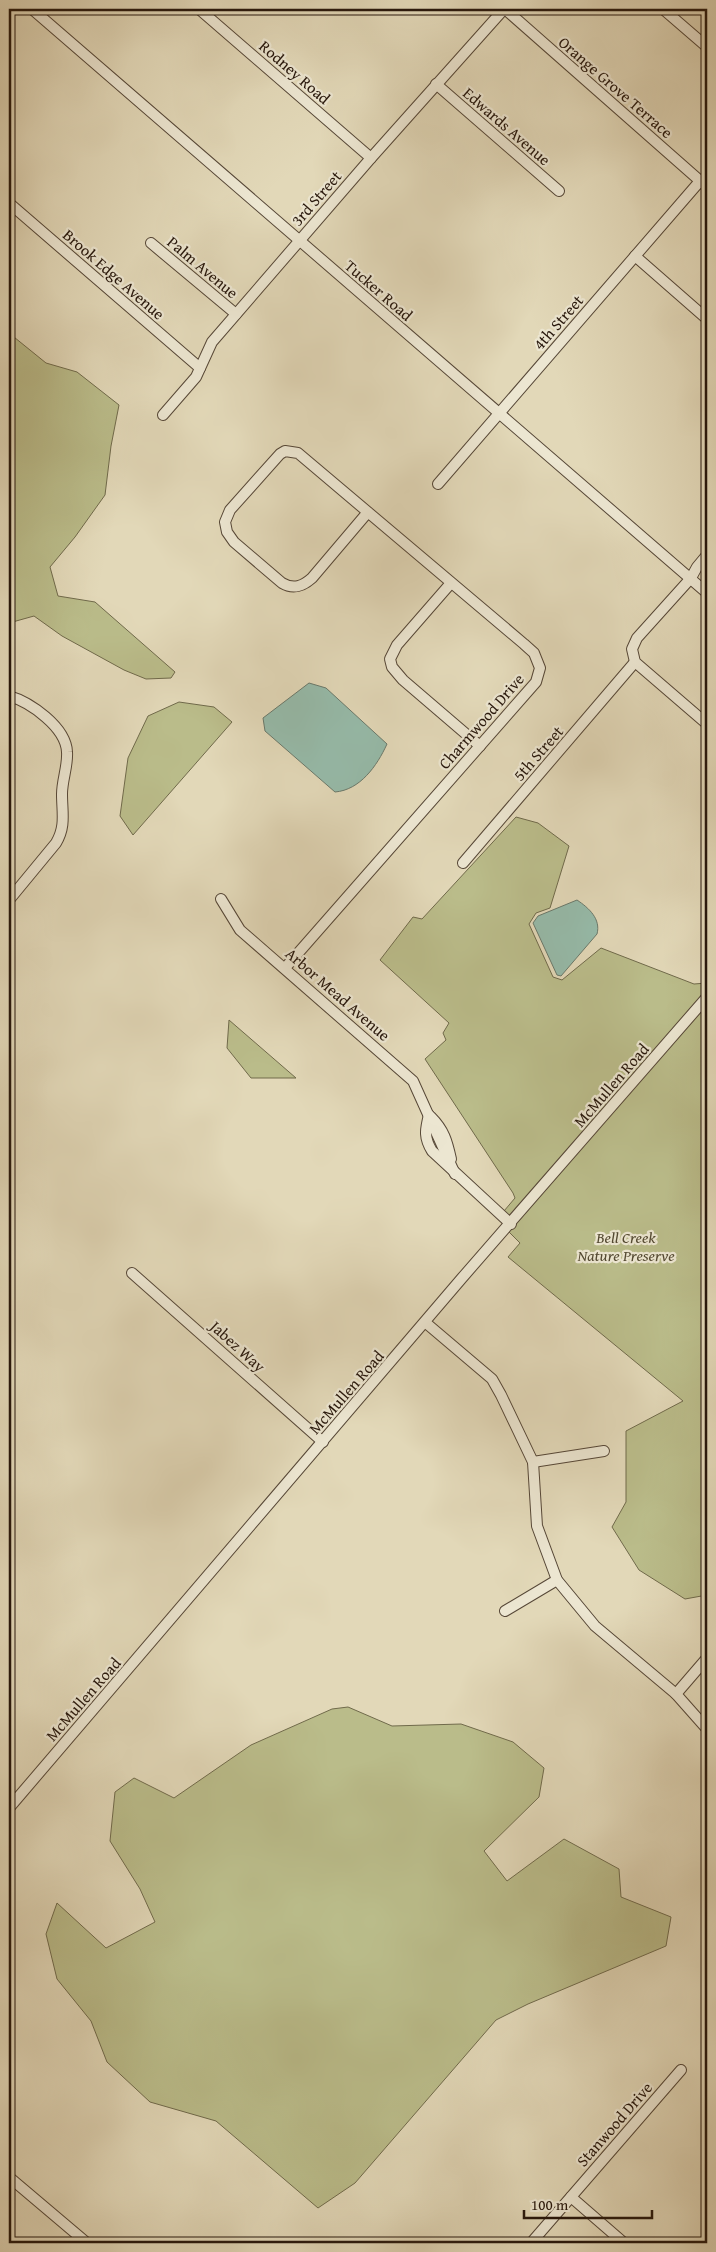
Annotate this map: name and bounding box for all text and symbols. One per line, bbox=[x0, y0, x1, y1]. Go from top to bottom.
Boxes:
street label: Orange Grove Terrace bbox=[553, 30, 679, 144]
street label: Rodney Road bbox=[254, 34, 336, 110]
street label: Edwards Avenue bbox=[458, 81, 556, 171]
street label: 3rd Street bbox=[285, 165, 347, 231]
street label: Brook Edge Avenue bbox=[58, 223, 170, 325]
street label: Palm Avenue bbox=[162, 230, 244, 304]
street label: Tucker Road bbox=[340, 254, 419, 327]
street label: 4th Street bbox=[527, 289, 589, 355]
street label: Charmwood Drive bbox=[432, 668, 530, 774]
street label: 5th Street bbox=[507, 720, 569, 786]
street label: Arbor Mead Avenue bbox=[280, 942, 396, 1046]
street label: McMullen Road bbox=[568, 1037, 655, 1132]
park label: Bell Creek Nature Preserve bbox=[576, 1225, 675, 1267]
street label: Jabez Way bbox=[203, 1313, 271, 1377]
street label: McMullen Road bbox=[303, 1344, 390, 1439]
street label: McMullen Road bbox=[40, 1651, 127, 1746]
street label: Stanwood Drive bbox=[570, 2076, 658, 2172]
scale bar bbox=[524, 2187, 651, 2219]
text: 100 m bbox=[531, 2194, 569, 2215]

